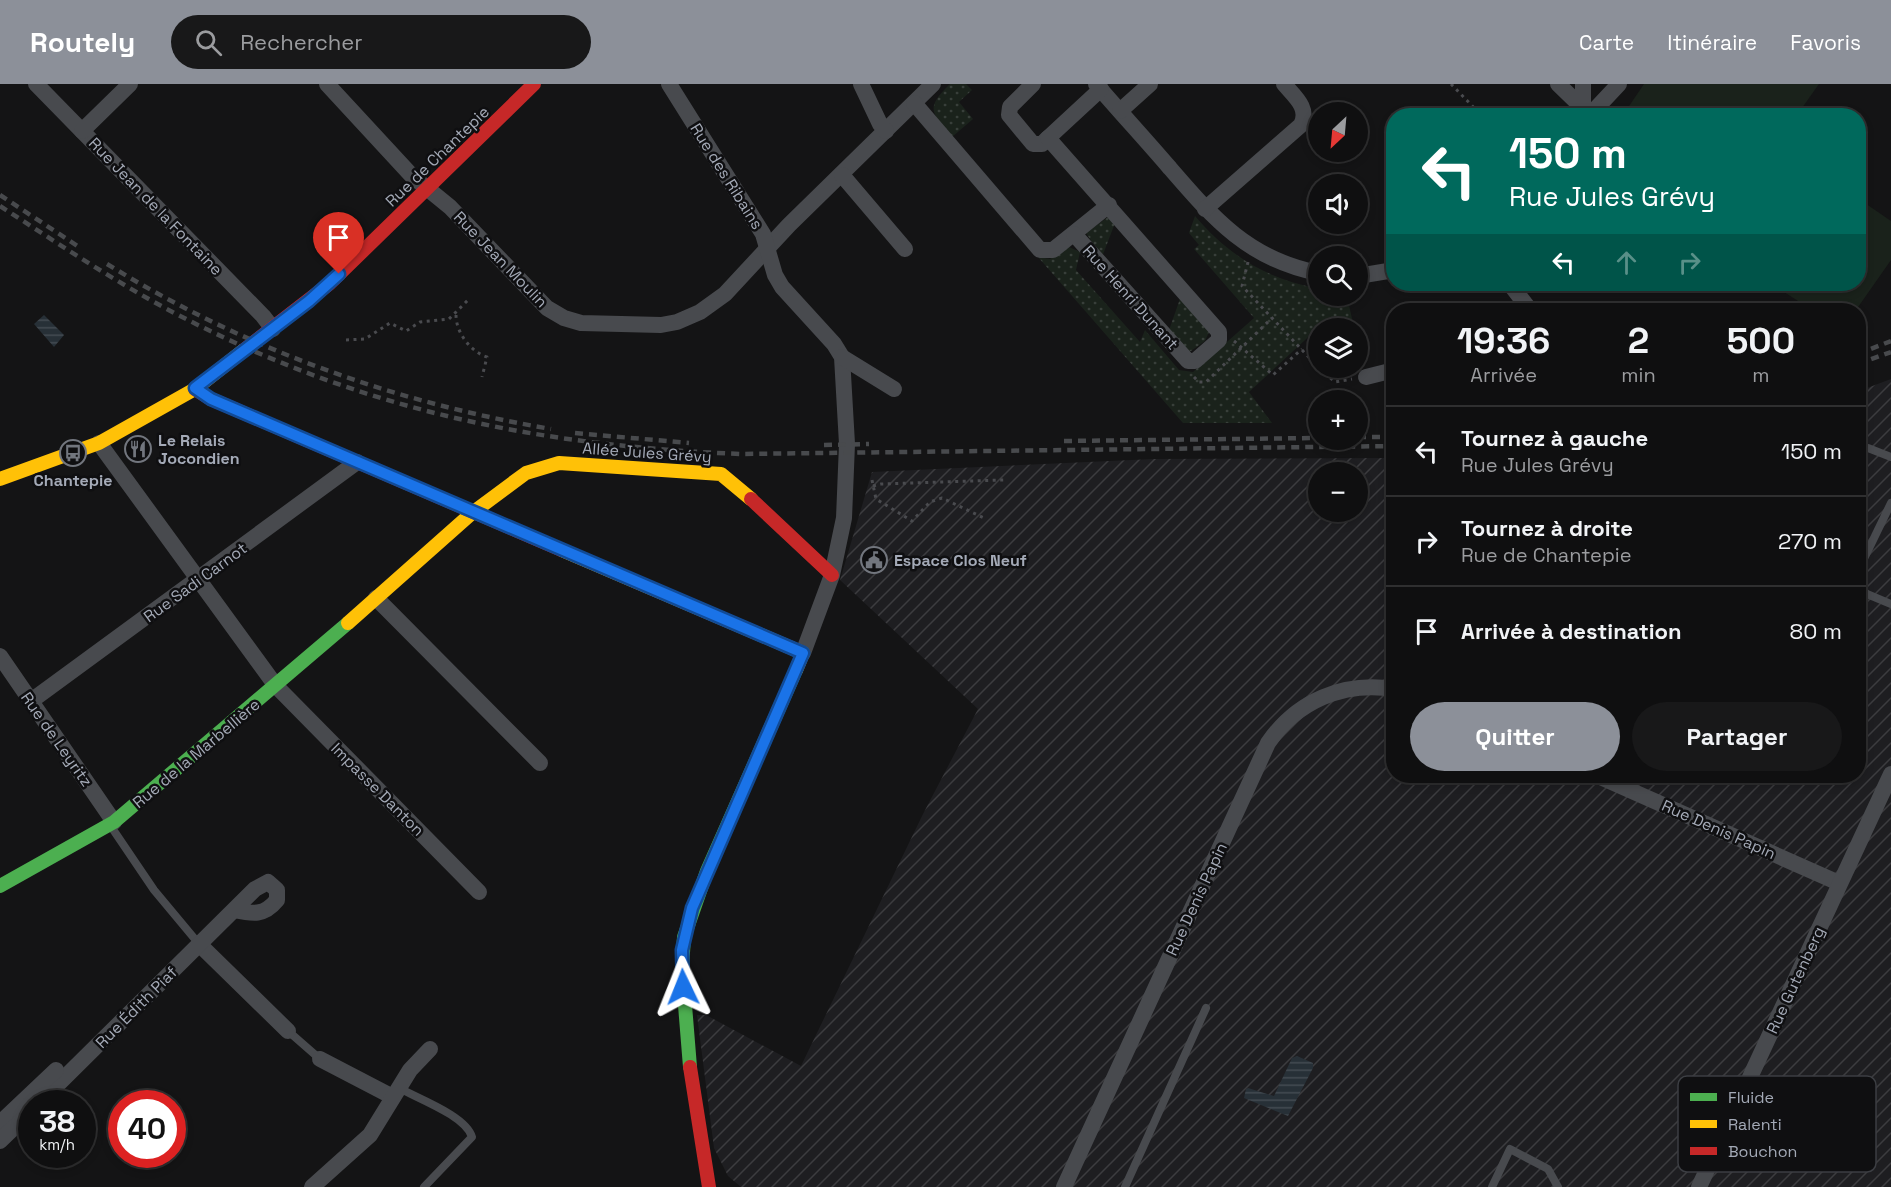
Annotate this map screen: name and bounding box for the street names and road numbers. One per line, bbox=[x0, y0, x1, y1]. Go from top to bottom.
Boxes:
street label: Rue de Chantepie bbox=[381, 101, 494, 211]
street label: Rue des Ribains bbox=[685, 119, 768, 233]
street label: Rue Jean de la Fontaine bbox=[84, 133, 227, 280]
street label: Rue Jean Moulin bbox=[449, 207, 552, 312]
street label: Rue Henri Dunant bbox=[1078, 241, 1183, 354]
street label: Allée Jules Grévy bbox=[582, 438, 712, 467]
street label: Rue Sadi Carnot bbox=[139, 538, 251, 627]
street label: Rue de Leyritz bbox=[16, 688, 97, 791]
street label: Rue de la Marbellière bbox=[128, 694, 264, 813]
street label: Impasse Danton bbox=[326, 738, 429, 841]
street label: Rue Denis Papin bbox=[1659, 795, 1779, 864]
street label: Rue Denis Papin bbox=[1161, 839, 1232, 959]
street label: Rue Gutenberg bbox=[1761, 923, 1829, 1037]
street label: Rue Édith Piaf bbox=[91, 962, 182, 1053]

